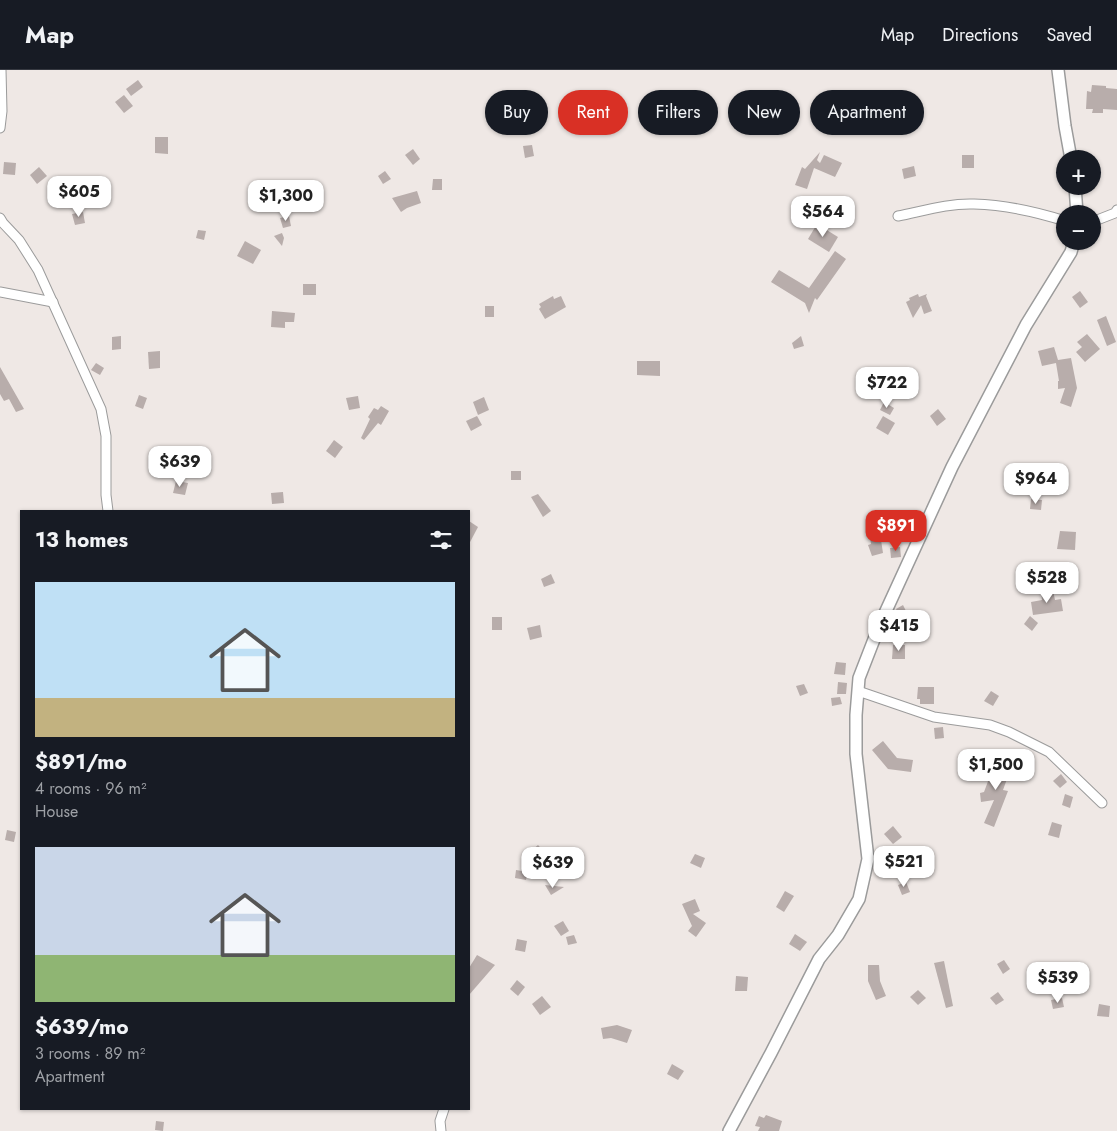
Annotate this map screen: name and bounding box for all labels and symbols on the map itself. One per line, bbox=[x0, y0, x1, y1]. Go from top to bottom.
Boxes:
pin: $605 bbox=[49, 176, 109, 218]
pin: $1,300 bbox=[245, 180, 327, 222]
pin: $564 bbox=[793, 196, 853, 238]
pin: $722 bbox=[857, 366, 917, 409]
pin: $639 bbox=[150, 446, 210, 488]
pin: $964 bbox=[1006, 462, 1066, 505]
pin: $891 bbox=[866, 510, 926, 552]
pin: $528 bbox=[1017, 562, 1077, 604]
pin: $415 bbox=[869, 610, 929, 652]
pin: $1,500 bbox=[955, 748, 1037, 791]
pin: $639 bbox=[523, 846, 583, 889]
pin: $521 bbox=[874, 846, 934, 888]
pin: $539 bbox=[1028, 962, 1088, 1004]

